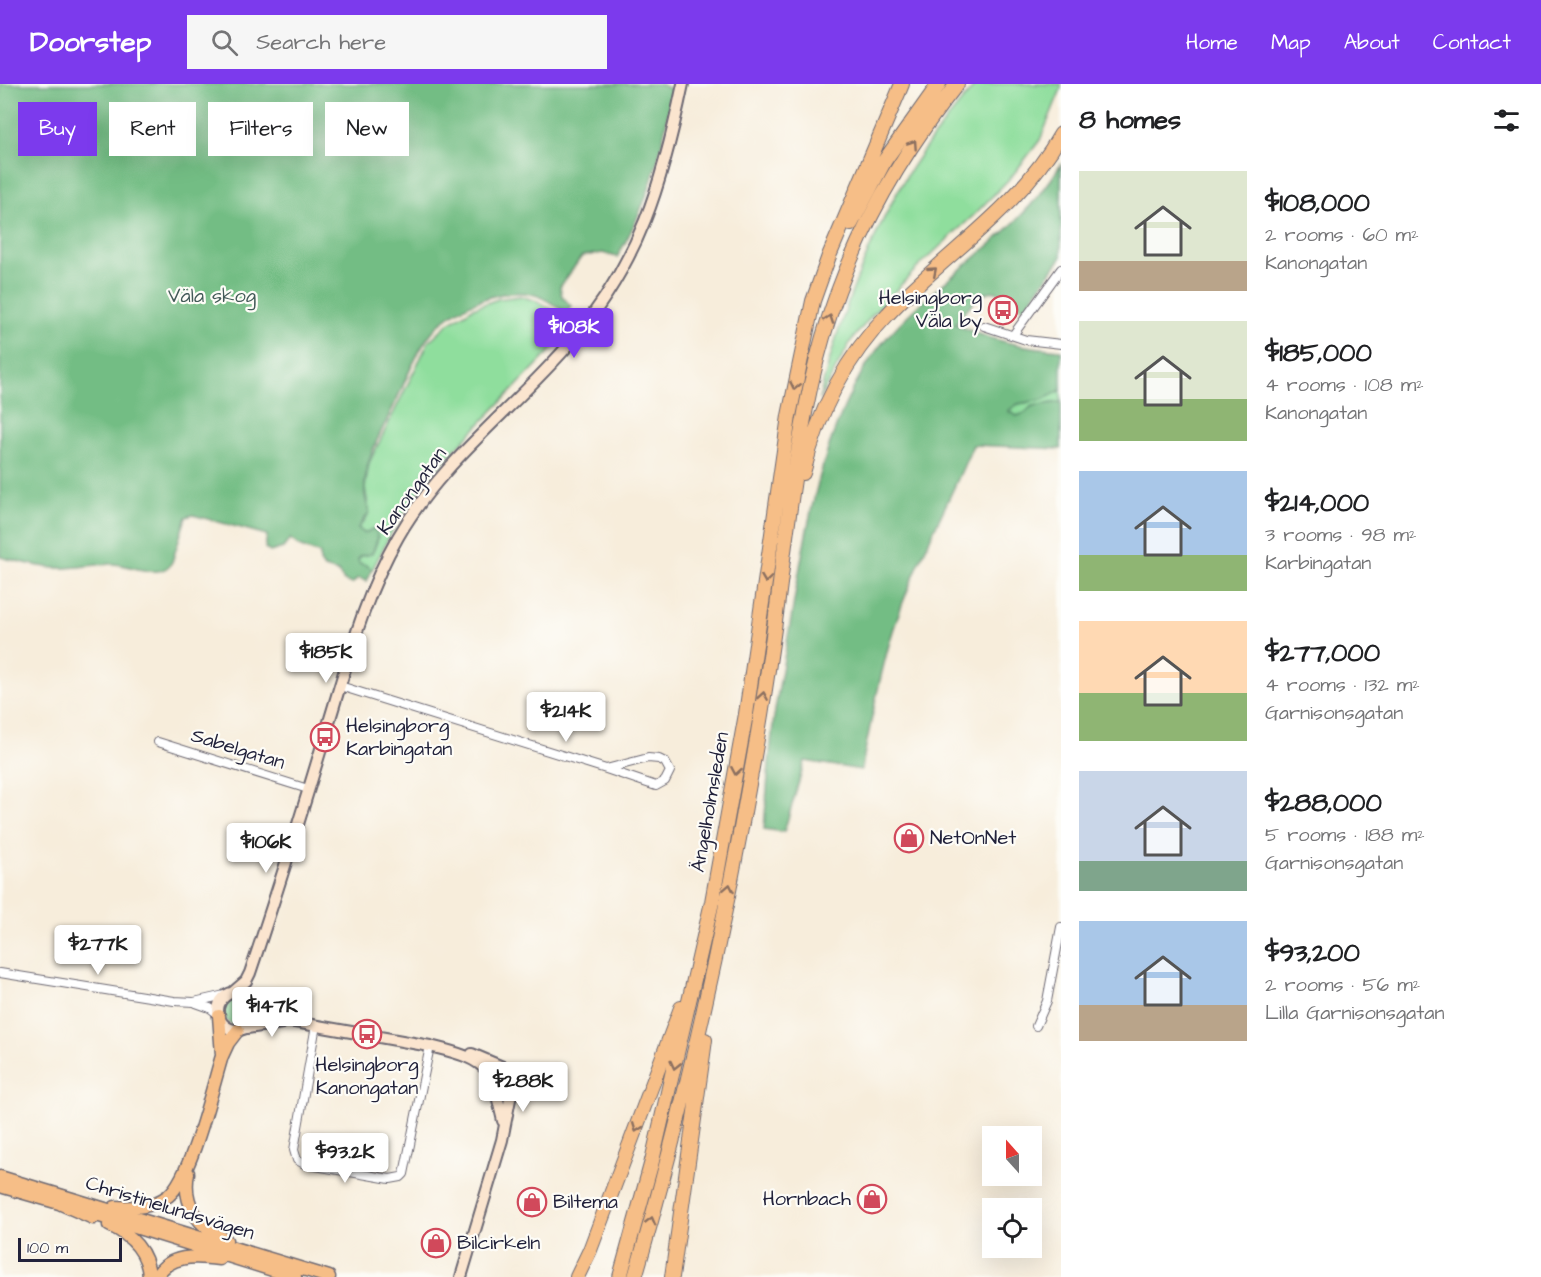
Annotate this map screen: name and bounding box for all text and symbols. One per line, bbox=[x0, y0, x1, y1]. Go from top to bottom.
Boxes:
search box bbox=[187, 15, 607, 69]
text: Doorstep bbox=[30, 23, 151, 62]
icon: search bbox=[208, 26, 241, 59]
text: Search here bbox=[256, 27, 386, 58]
text: Home bbox=[1186, 28, 1238, 57]
text: Map bbox=[1271, 28, 1311, 57]
text: About bbox=[1344, 28, 1400, 57]
text: Contact bbox=[1433, 28, 1511, 57]
chip: Buy bbox=[18, 102, 97, 156]
chip: Rent bbox=[109, 102, 196, 156]
chip: Filters bbox=[208, 102, 313, 156]
chip: New bbox=[325, 102, 409, 156]
text: 8 homes bbox=[1079, 102, 1181, 138]
icon: filters bbox=[1490, 104, 1523, 137]
one-way arrow bbox=[906, 140, 917, 151]
text: $108,000 bbox=[1265, 185, 1370, 221]
icon: home bbox=[1127, 195, 1199, 267]
text: 2 rooms · 60 m² bbox=[1265, 221, 1419, 249]
text: Kanongatan bbox=[1265, 249, 1367, 277]
one-way arrow bbox=[926, 267, 937, 278]
park label: Väla skog bbox=[168, 282, 256, 311]
place label: Helsingborg Väla by bbox=[879, 284, 982, 336]
bus stop icon: Helsingborg Väla by bbox=[987, 294, 1019, 326]
pin: $108K bbox=[532, 308, 616, 359]
text: $108K bbox=[548, 313, 600, 341]
one-way arrow bbox=[821, 314, 834, 325]
text: $185,000 bbox=[1265, 335, 1372, 371]
icon: home bbox=[1127, 345, 1199, 417]
text: 4 rooms · 108 m² bbox=[1265, 371, 1424, 399]
one-way arrow bbox=[790, 381, 803, 391]
text: Kanongatan bbox=[1265, 399, 1367, 427]
street label: Kanongatan bbox=[371, 441, 454, 541]
text: $214,000 bbox=[1265, 485, 1369, 521]
icon: home bbox=[1127, 495, 1199, 567]
text: 3 rooms · 98 m² bbox=[1265, 521, 1417, 549]
text: Karbingatan bbox=[1265, 549, 1371, 577]
one-way arrow bbox=[761, 574, 773, 583]
pin: $185K bbox=[284, 633, 368, 684]
text: $277,000 bbox=[1265, 635, 1380, 671]
text: $185K bbox=[300, 638, 352, 666]
icon: home bbox=[1127, 645, 1199, 717]
text: 4 rooms · 132 m² bbox=[1265, 671, 1420, 699]
one-way arrow bbox=[757, 691, 769, 700]
pin: $214K bbox=[524, 692, 608, 743]
text: $214K bbox=[541, 697, 591, 725]
text: Garnisonsgatan bbox=[1265, 699, 1403, 727]
place label: Helsingborg Karbingatan bbox=[346, 712, 452, 764]
street label: Sabelgatan bbox=[187, 721, 288, 778]
bus stop icon: Helsingborg Karbingatan bbox=[309, 721, 341, 753]
street label: Ängelholmsleden bbox=[684, 730, 737, 875]
one-way arrow bbox=[730, 766, 743, 776]
text: $288,000 bbox=[1265, 785, 1382, 821]
icon: home bbox=[1127, 795, 1199, 867]
text: 5 rooms · 188 m² bbox=[1265, 821, 1425, 849]
shop icon: NetOnNet bbox=[893, 822, 925, 854]
pin: $106K bbox=[224, 823, 308, 874]
place label: NetOnNet bbox=[930, 824, 1016, 852]
text: $106K bbox=[241, 828, 291, 856]
text: Garnisonsgatan bbox=[1265, 849, 1403, 877]
one-way arrow bbox=[722, 883, 735, 893]
pin: $277K bbox=[56, 925, 140, 976]
text: $277K bbox=[68, 930, 128, 958]
text: $93,200 bbox=[1265, 935, 1360, 971]
icon: home bbox=[1127, 945, 1199, 1017]
text: 2 rooms · 56 m² bbox=[1265, 971, 1420, 999]
pin: $147K bbox=[230, 987, 314, 1038]
text: $147K bbox=[246, 992, 298, 1020]
text: Lilla Garnisonsgatan bbox=[1265, 999, 1445, 1027]
bus stop icon: Helsingborg Kanongatan bbox=[351, 1018, 383, 1050]
place label: Helsingborg Kanongatan bbox=[315, 1051, 419, 1103]
one-way arrow bbox=[670, 1060, 683, 1070]
pin: $288K bbox=[481, 1062, 565, 1113]
text: $288K bbox=[493, 1067, 553, 1095]
one-way arrow bbox=[631, 1122, 644, 1133]
north arrow bbox=[982, 1126, 1042, 1186]
map controls bbox=[982, 1126, 1042, 1258]
pin: $93.2K bbox=[296, 1133, 394, 1184]
text: $93.2K bbox=[315, 1138, 375, 1166]
street label: Christinelundsvägen bbox=[82, 1169, 258, 1248]
shop icon: Hornbach bbox=[856, 1183, 888, 1215]
place label: Hornbach bbox=[763, 1185, 851, 1213]
shop icon: Biltema bbox=[516, 1186, 548, 1218]
place label: Biltema bbox=[553, 1188, 618, 1216]
button: locate bbox=[982, 1198, 1042, 1258]
one-way arrow bbox=[643, 1216, 656, 1226]
shop icon: Bilcirkeln bbox=[420, 1227, 452, 1259]
place label: Bilcirkeln bbox=[457, 1229, 540, 1257]
scale bar bbox=[18, 1235, 122, 1262]
text: 100 m bbox=[27, 1237, 68, 1259]

